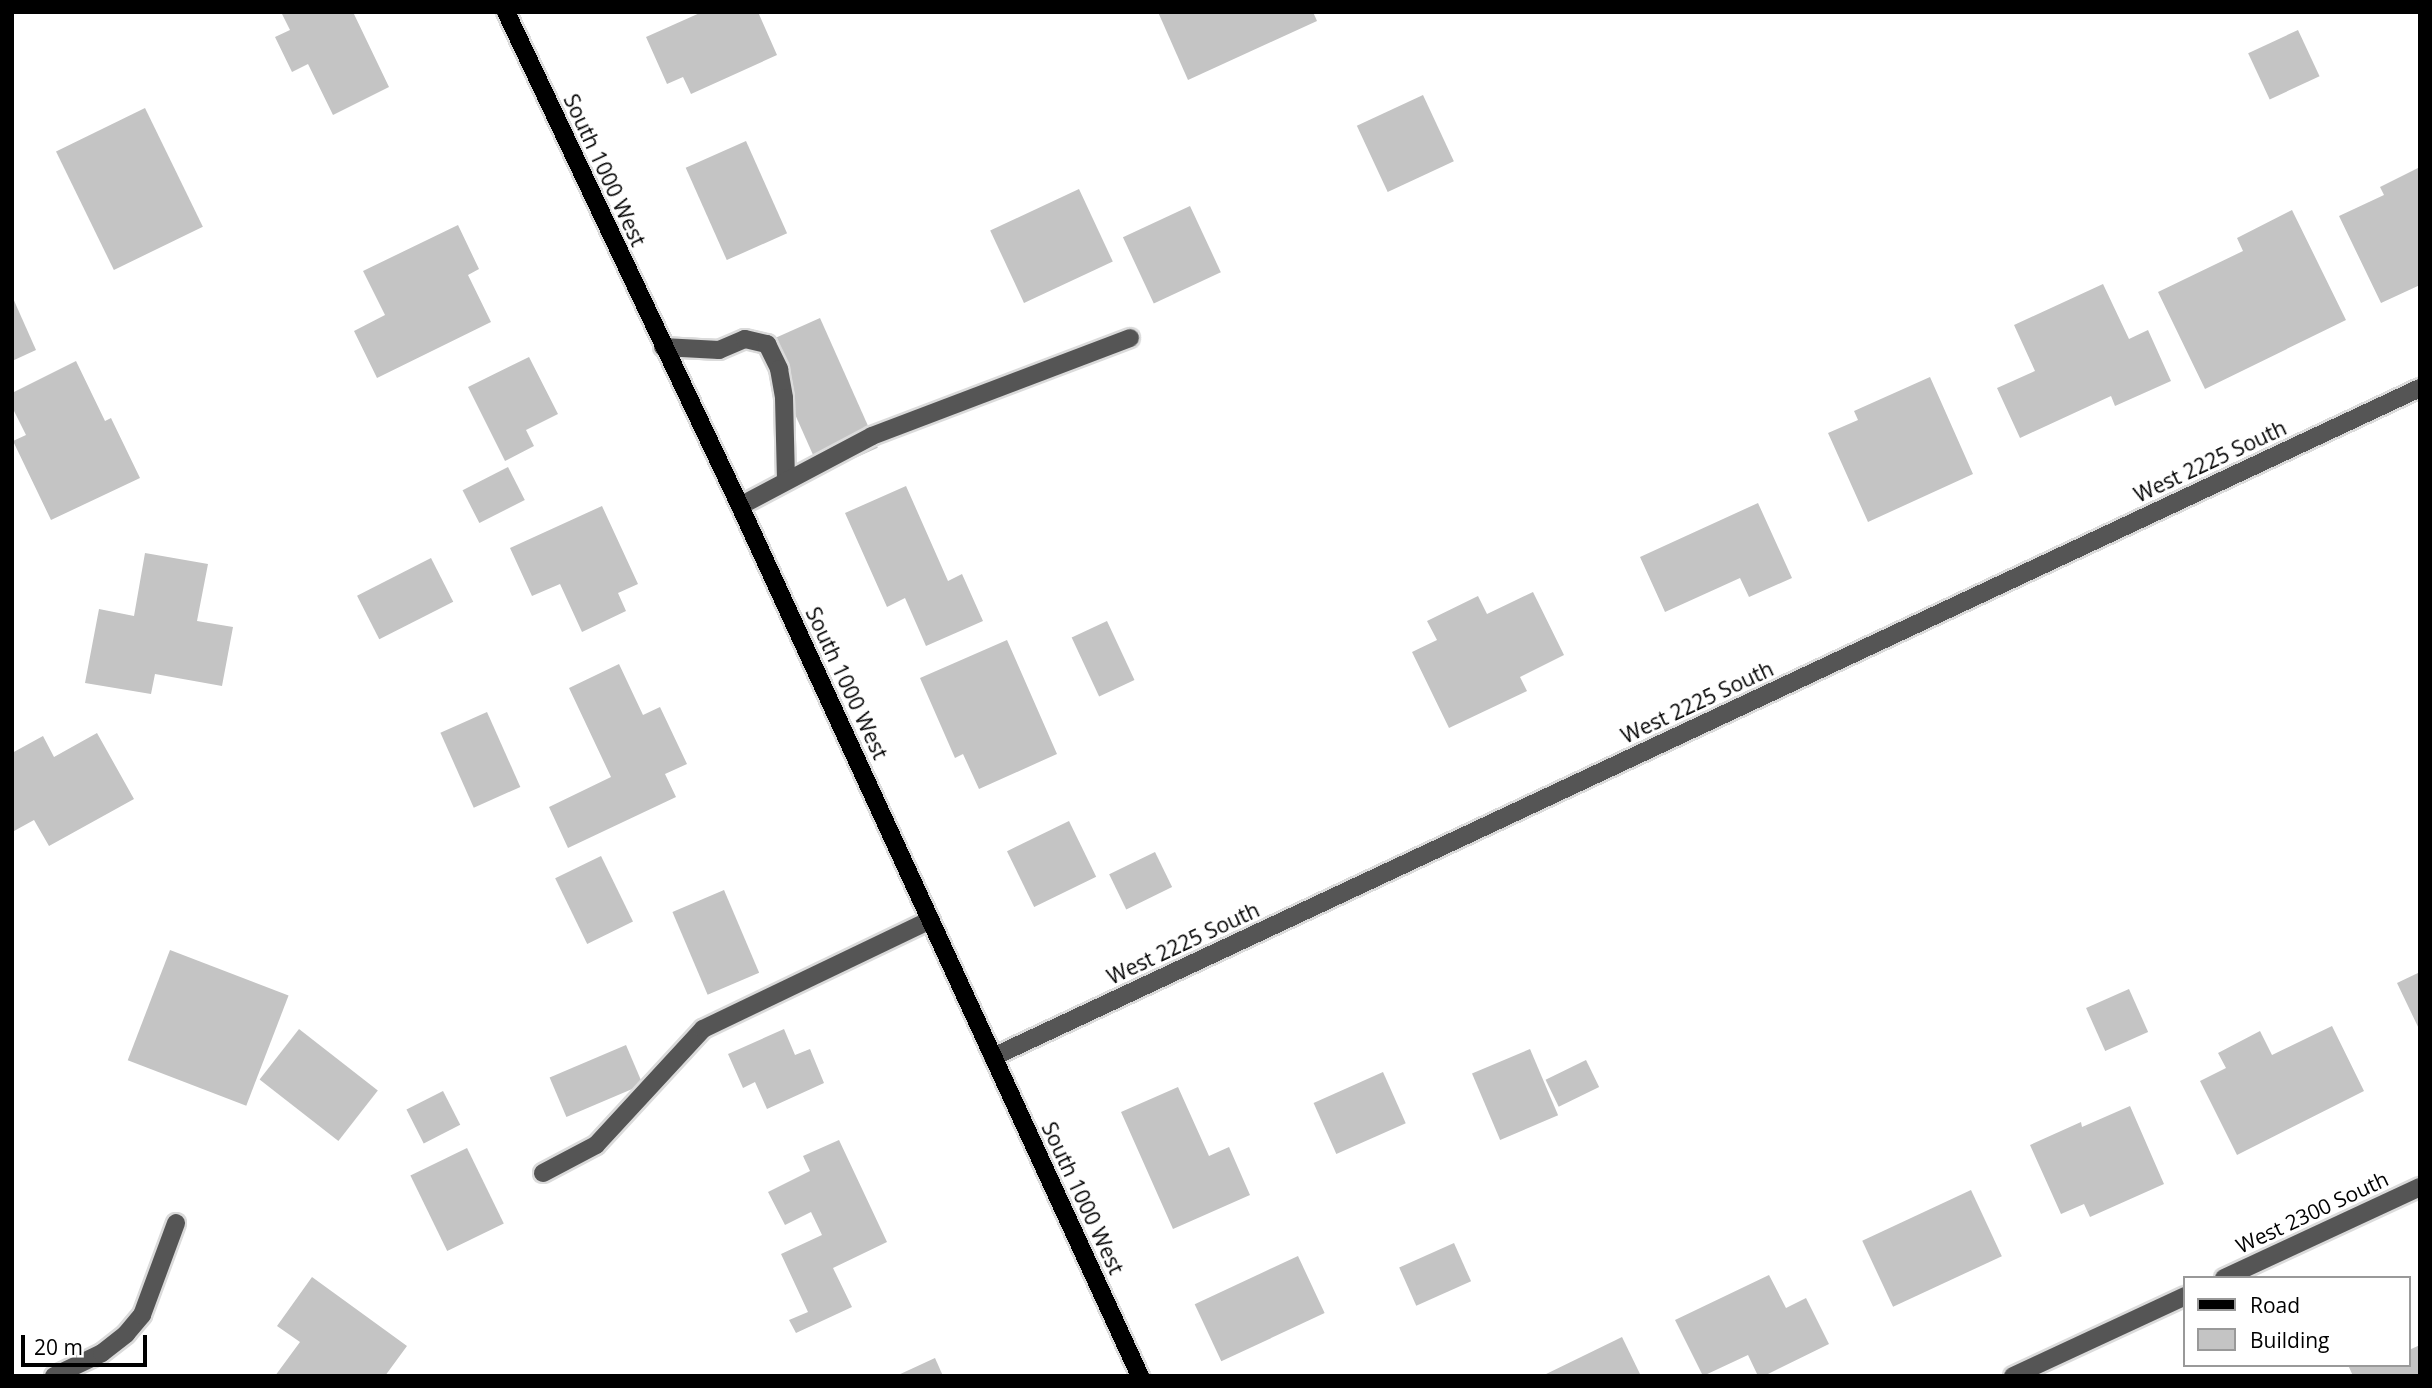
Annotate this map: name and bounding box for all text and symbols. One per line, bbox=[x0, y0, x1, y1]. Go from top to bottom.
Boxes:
street label: South 1000 West bbox=[559, 90, 651, 250]
street label: West 2225 South bbox=[2130, 415, 2290, 507]
street label: South 1000 West bbox=[801, 603, 893, 763]
street label: West 2225 South bbox=[1617, 656, 1777, 748]
street label: West 2225 South bbox=[1103, 897, 1263, 989]
street label: South 1000 West bbox=[1037, 1118, 1129, 1278]
street label: West 2300 South bbox=[2232, 1166, 2392, 1258]
legend bbox=[2184, 1276, 2411, 1367]
text: Road bbox=[2250, 1291, 2300, 1319]
scale bar bbox=[24, 1322, 150, 1366]
text: Building bbox=[2250, 1326, 2329, 1354]
text: 20 m bbox=[34, 1333, 83, 1361]

